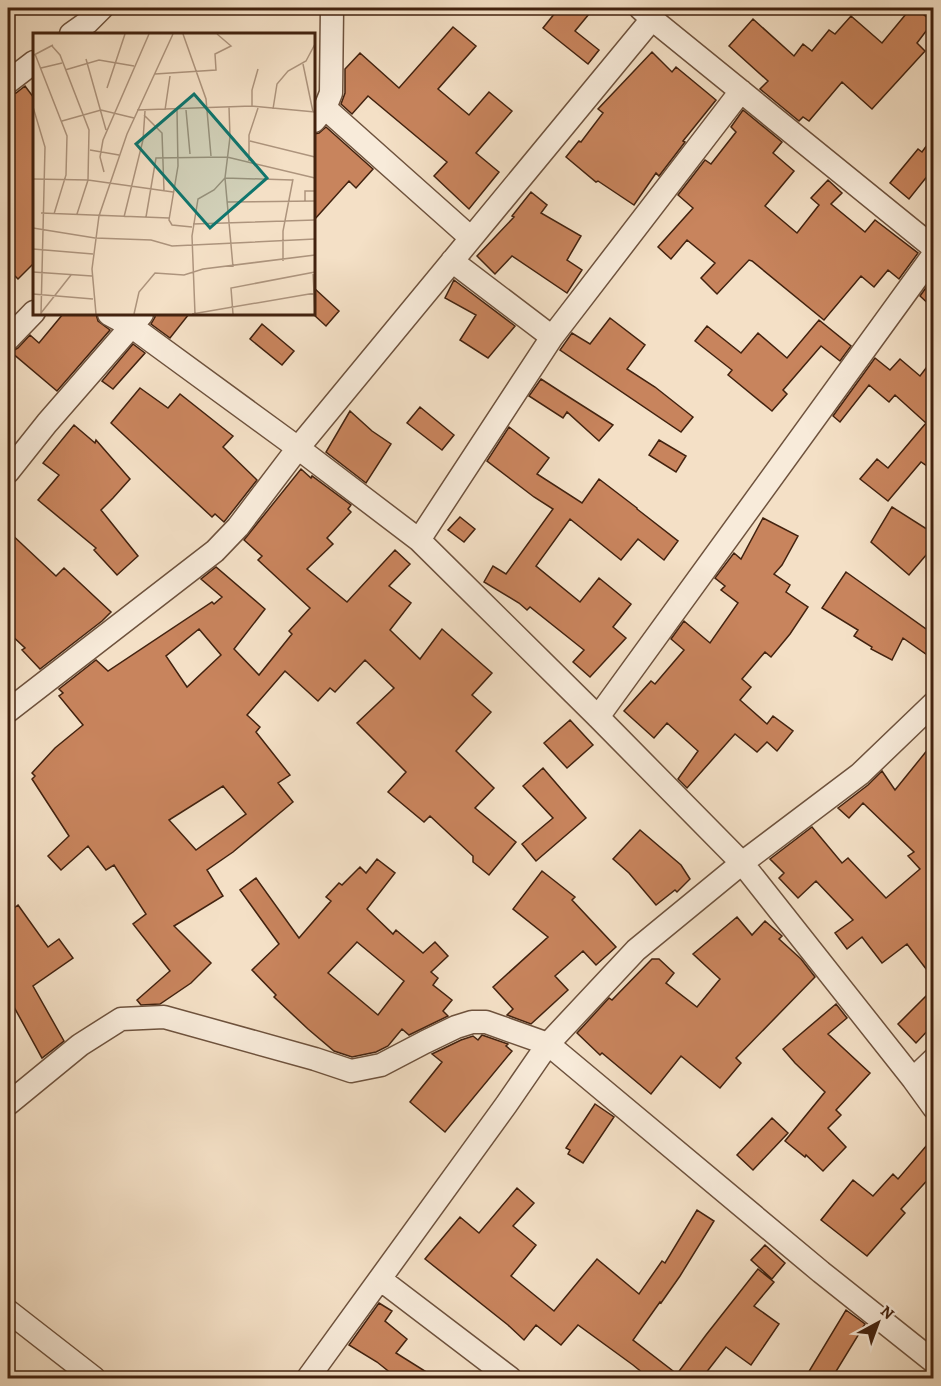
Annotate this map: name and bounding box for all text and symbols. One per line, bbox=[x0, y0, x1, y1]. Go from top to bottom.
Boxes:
inset map bbox=[33, 33, 315, 315]
north arrow bbox=[848, 1293, 908, 1353]
text: N bbox=[876, 1300, 899, 1325]

